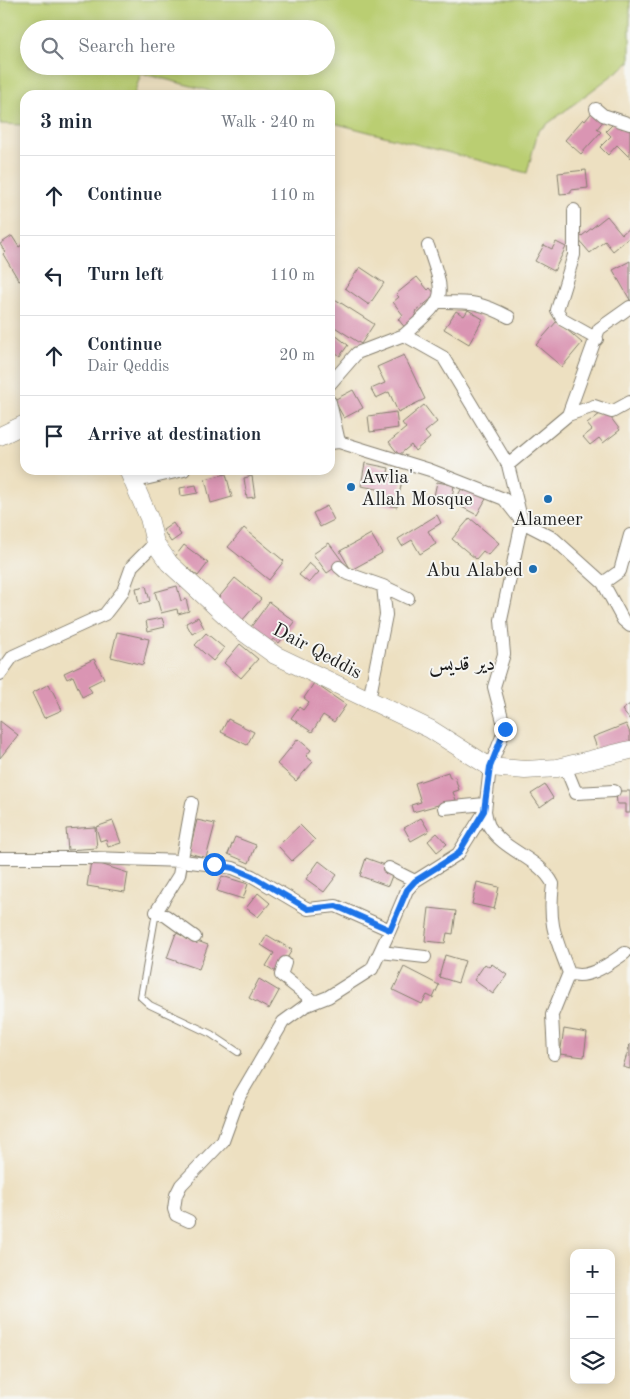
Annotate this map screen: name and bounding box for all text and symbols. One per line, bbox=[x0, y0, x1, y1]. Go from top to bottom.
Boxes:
search box bbox=[20, 20, 335, 75]
icon: search bbox=[38, 34, 66, 62]
text: Search here bbox=[78, 38, 175, 57]
text: 3 min bbox=[40, 112, 93, 133]
text: Walk · 240 m bbox=[220, 115, 315, 131]
icon: ahead bbox=[40, 182, 68, 210]
text: Continue bbox=[87, 186, 162, 205]
text: 110 m bbox=[270, 188, 315, 204]
icon: left bbox=[40, 262, 68, 290]
text: Turn left bbox=[87, 266, 164, 285]
text: 110 m bbox=[270, 268, 315, 284]
text: Continue bbox=[87, 336, 162, 355]
icon: ahead bbox=[40, 342, 68, 370]
text: 20 m bbox=[279, 348, 315, 364]
text: Dair Qeddis bbox=[87, 359, 169, 375]
icon: arrive bbox=[40, 422, 68, 450]
text: Arrive at destination bbox=[87, 426, 261, 445]
place label: Awlia' Allah Mosque bbox=[361, 469, 473, 510]
marker: Awlia' Allah Mosque bbox=[345, 481, 357, 493]
marker: Alameer bbox=[542, 493, 554, 505]
place label: Alameer bbox=[513, 511, 583, 530]
place label: Abu Alabed bbox=[426, 562, 523, 581]
marker: Abu Alabed bbox=[527, 563, 539, 575]
street label: Dair Qeddis bbox=[269, 621, 364, 684]
district label: دير قديس bbox=[429, 654, 495, 677]
route end bbox=[494, 718, 517, 741]
route start bbox=[203, 853, 226, 876]
map controls bbox=[570, 1249, 615, 1384]
button: + bbox=[570, 1249, 615, 1294]
button: − bbox=[570, 1294, 615, 1339]
button: layers bbox=[570, 1339, 615, 1384]

